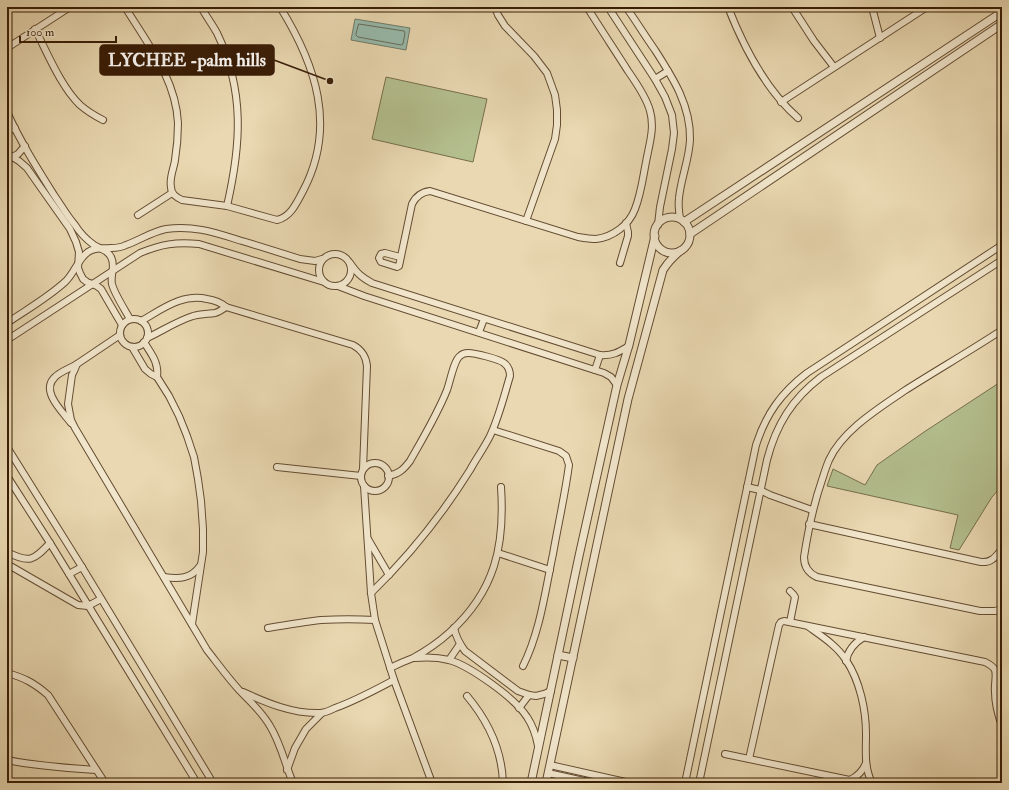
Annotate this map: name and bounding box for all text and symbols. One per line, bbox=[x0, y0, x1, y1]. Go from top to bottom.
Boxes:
scale bar bbox=[20, 18, 116, 44]
text: 100 m bbox=[26, 25, 55, 40]
callout: LYCHEE -palm hills bbox=[100, 45, 274, 75]
text: LYCHEE -palm hills bbox=[108, 49, 266, 72]

